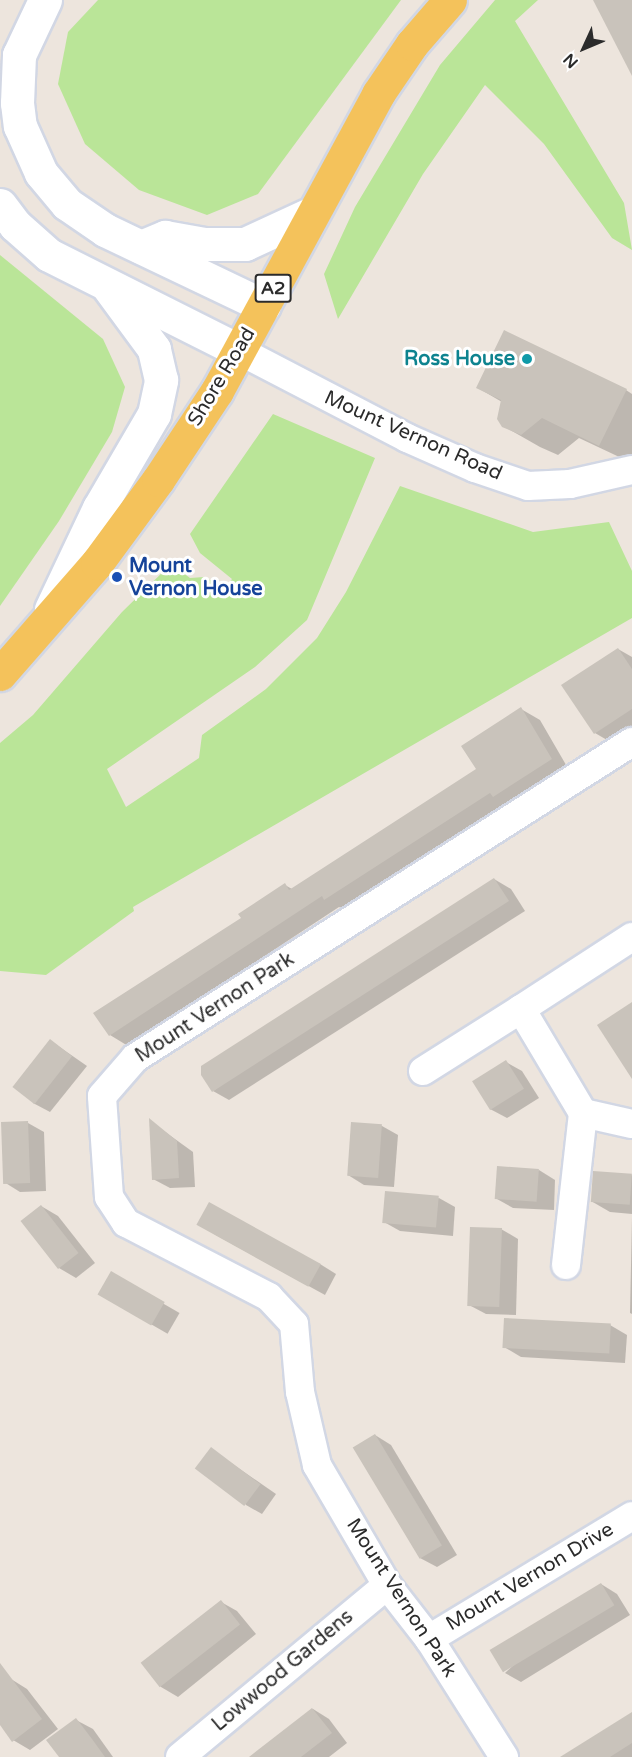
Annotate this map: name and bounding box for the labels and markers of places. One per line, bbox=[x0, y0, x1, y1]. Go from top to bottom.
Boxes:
place label: Ross House bbox=[404, 347, 515, 371]
marker: Ross House bbox=[520, 352, 534, 366]
place label: Mount Vernon House bbox=[129, 554, 263, 601]
marker: Mount Vernon House bbox=[110, 570, 124, 584]

